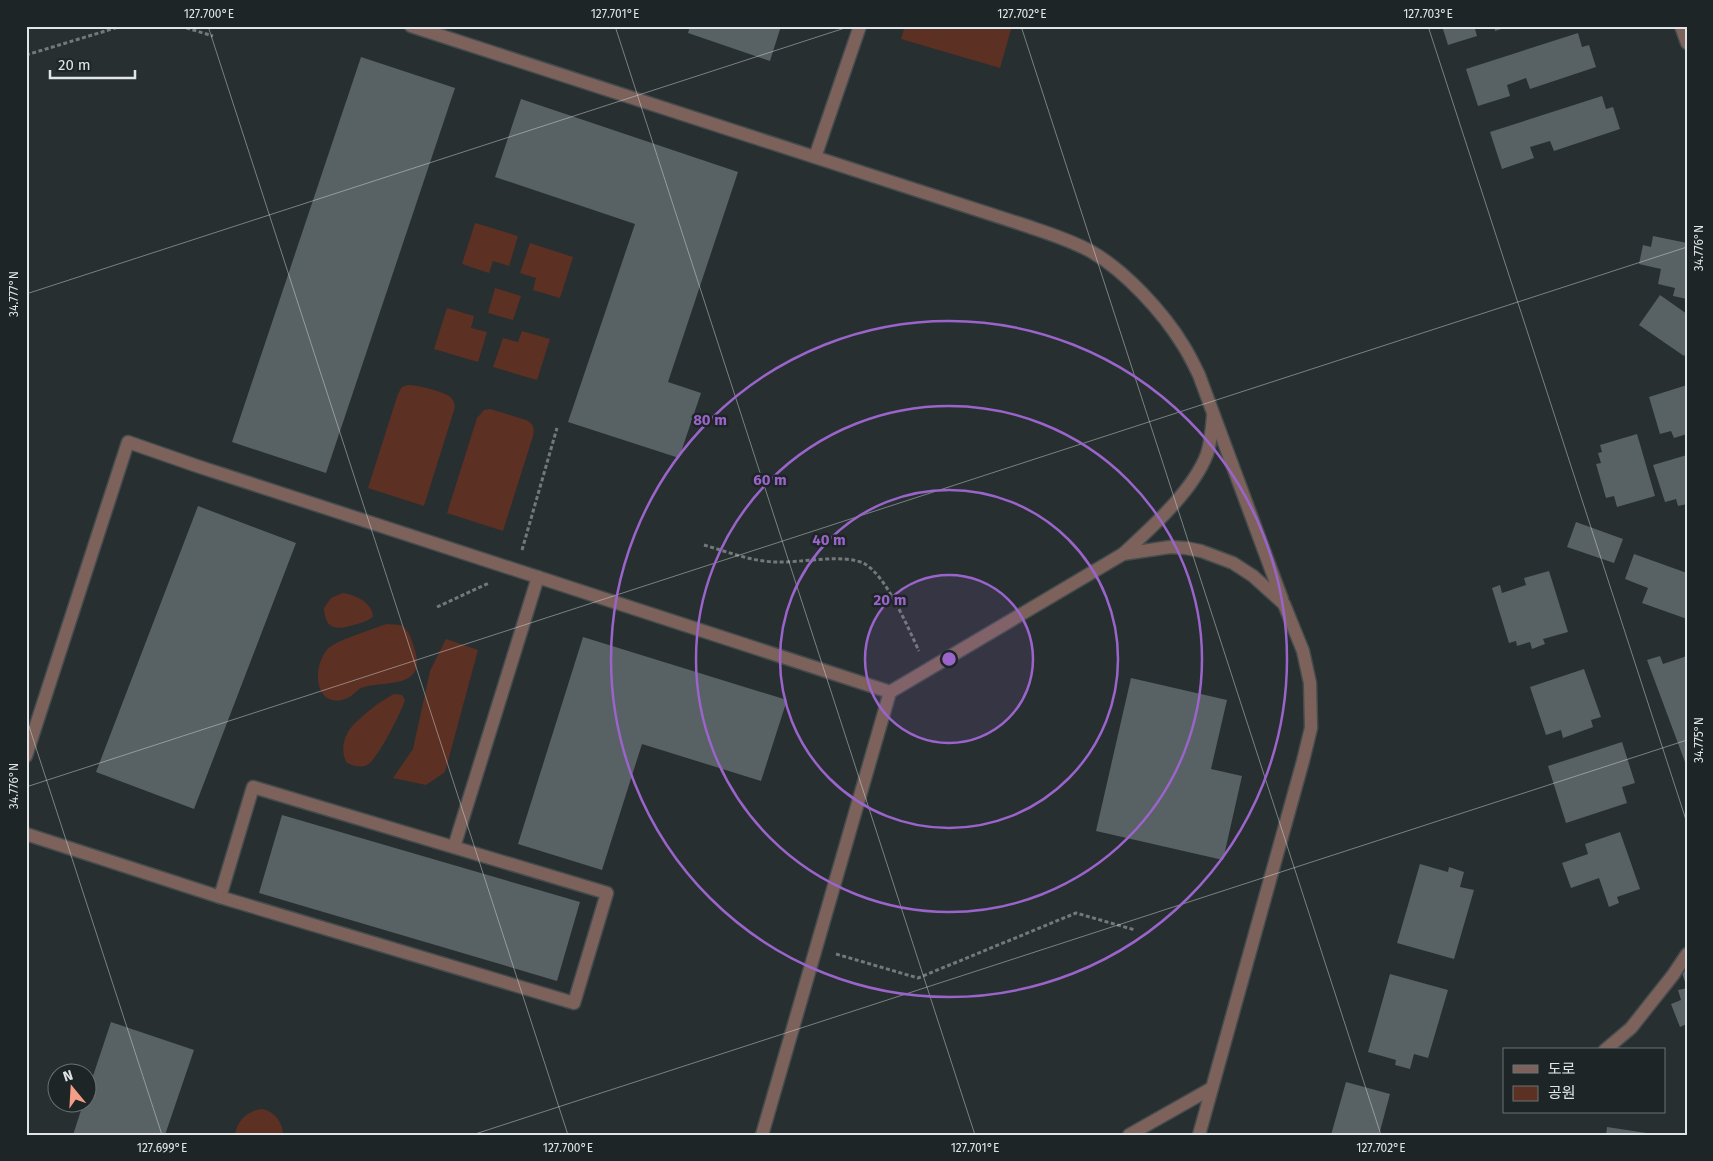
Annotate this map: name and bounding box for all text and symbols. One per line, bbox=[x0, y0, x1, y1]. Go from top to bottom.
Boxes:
text: 127.700°E bbox=[184, 7, 234, 21]
text: 127.701°E bbox=[591, 7, 639, 21]
text: 127.702°E bbox=[997, 7, 1047, 21]
text: 127.703°E bbox=[1403, 7, 1453, 21]
scale bar bbox=[50, 48, 135, 80]
text: 20 m bbox=[58, 56, 91, 74]
text: 34.776°N bbox=[1692, 225, 1706, 271]
text: 34.777°N bbox=[7, 271, 21, 317]
text: 80 m bbox=[693, 411, 727, 429]
text: 60 m bbox=[753, 471, 787, 489]
text: 40 m bbox=[812, 531, 846, 549]
text: 20 m bbox=[874, 591, 906, 609]
centre of rings bbox=[940, 650, 958, 668]
text: 34.775°N bbox=[1692, 717, 1706, 763]
text: 34.776°N bbox=[7, 763, 21, 809]
legend bbox=[1503, 1048, 1666, 1114]
text: 도로 bbox=[1548, 1060, 1576, 1078]
north arrow bbox=[48, 1064, 98, 1114]
text: N bbox=[61, 1067, 75, 1086]
text: 공원 bbox=[1548, 1084, 1576, 1102]
text: 127.699°E bbox=[137, 1141, 187, 1155]
text: 127.700°E bbox=[543, 1141, 593, 1155]
text: 127.701°E bbox=[951, 1141, 999, 1155]
text: 127.702°E bbox=[1356, 1141, 1406, 1155]

